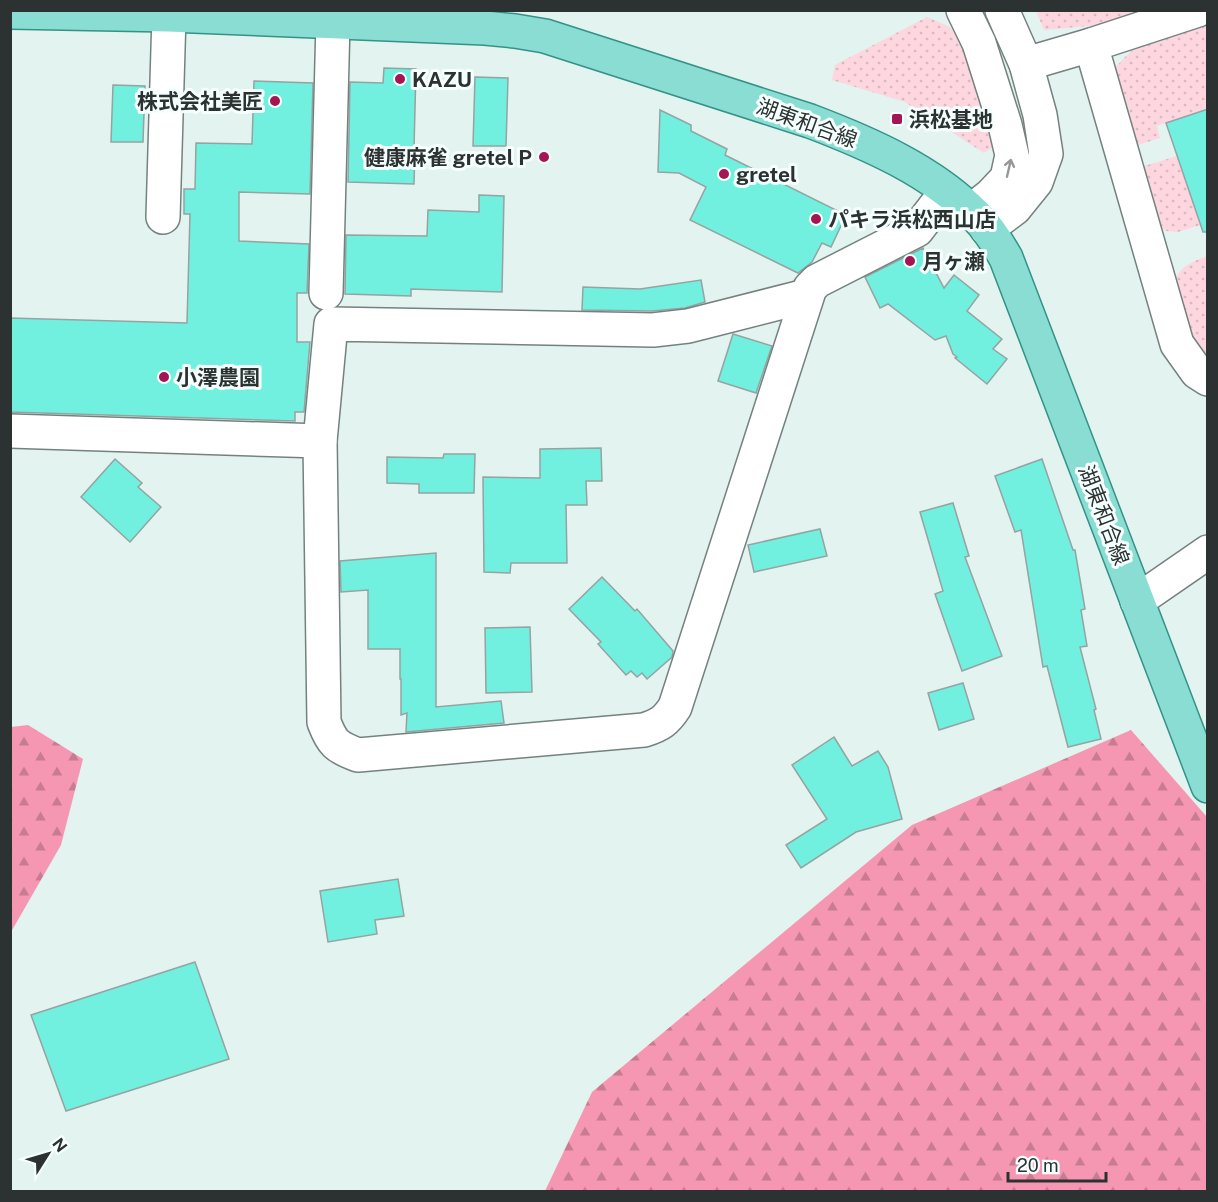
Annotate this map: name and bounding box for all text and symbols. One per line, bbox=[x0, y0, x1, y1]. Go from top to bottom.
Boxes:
place label: KAZU bbox=[412, 67, 472, 92]
marker: KAZU bbox=[393, 72, 407, 86]
place label: 株式会社美匠 bbox=[137, 89, 263, 114]
street label: 湖東和合線 bbox=[753, 93, 861, 153]
marker: 株式会社美匠 bbox=[268, 94, 282, 108]
place label: 浜松基地 bbox=[909, 107, 993, 132]
marker: 浜松基地 bbox=[890, 112, 904, 126]
place label: 健康麻雀 gretel P bbox=[364, 145, 532, 170]
marker: 健康麻雀 gretel P bbox=[537, 150, 551, 164]
one-way arrow bbox=[1003, 159, 1015, 178]
place label: gretel bbox=[736, 162, 797, 187]
marker: gretel bbox=[717, 167, 731, 181]
place label: パキラ浜松西山店 bbox=[828, 207, 996, 232]
marker: パキラ浜松西山店 bbox=[809, 212, 823, 226]
place label: 月ヶ瀬 bbox=[922, 249, 985, 274]
marker: 月ヶ瀬 bbox=[903, 254, 917, 268]
place label: 小澤農園 bbox=[176, 365, 260, 390]
marker: 小澤農園 bbox=[157, 370, 171, 384]
street label: 湖東和合線 bbox=[1074, 462, 1134, 568]
north arrow bbox=[18, 1124, 78, 1184]
text: N bbox=[48, 1135, 71, 1156]
scale bar bbox=[1008, 1145, 1106, 1183]
text: 20 m bbox=[1017, 1155, 1059, 1176]

